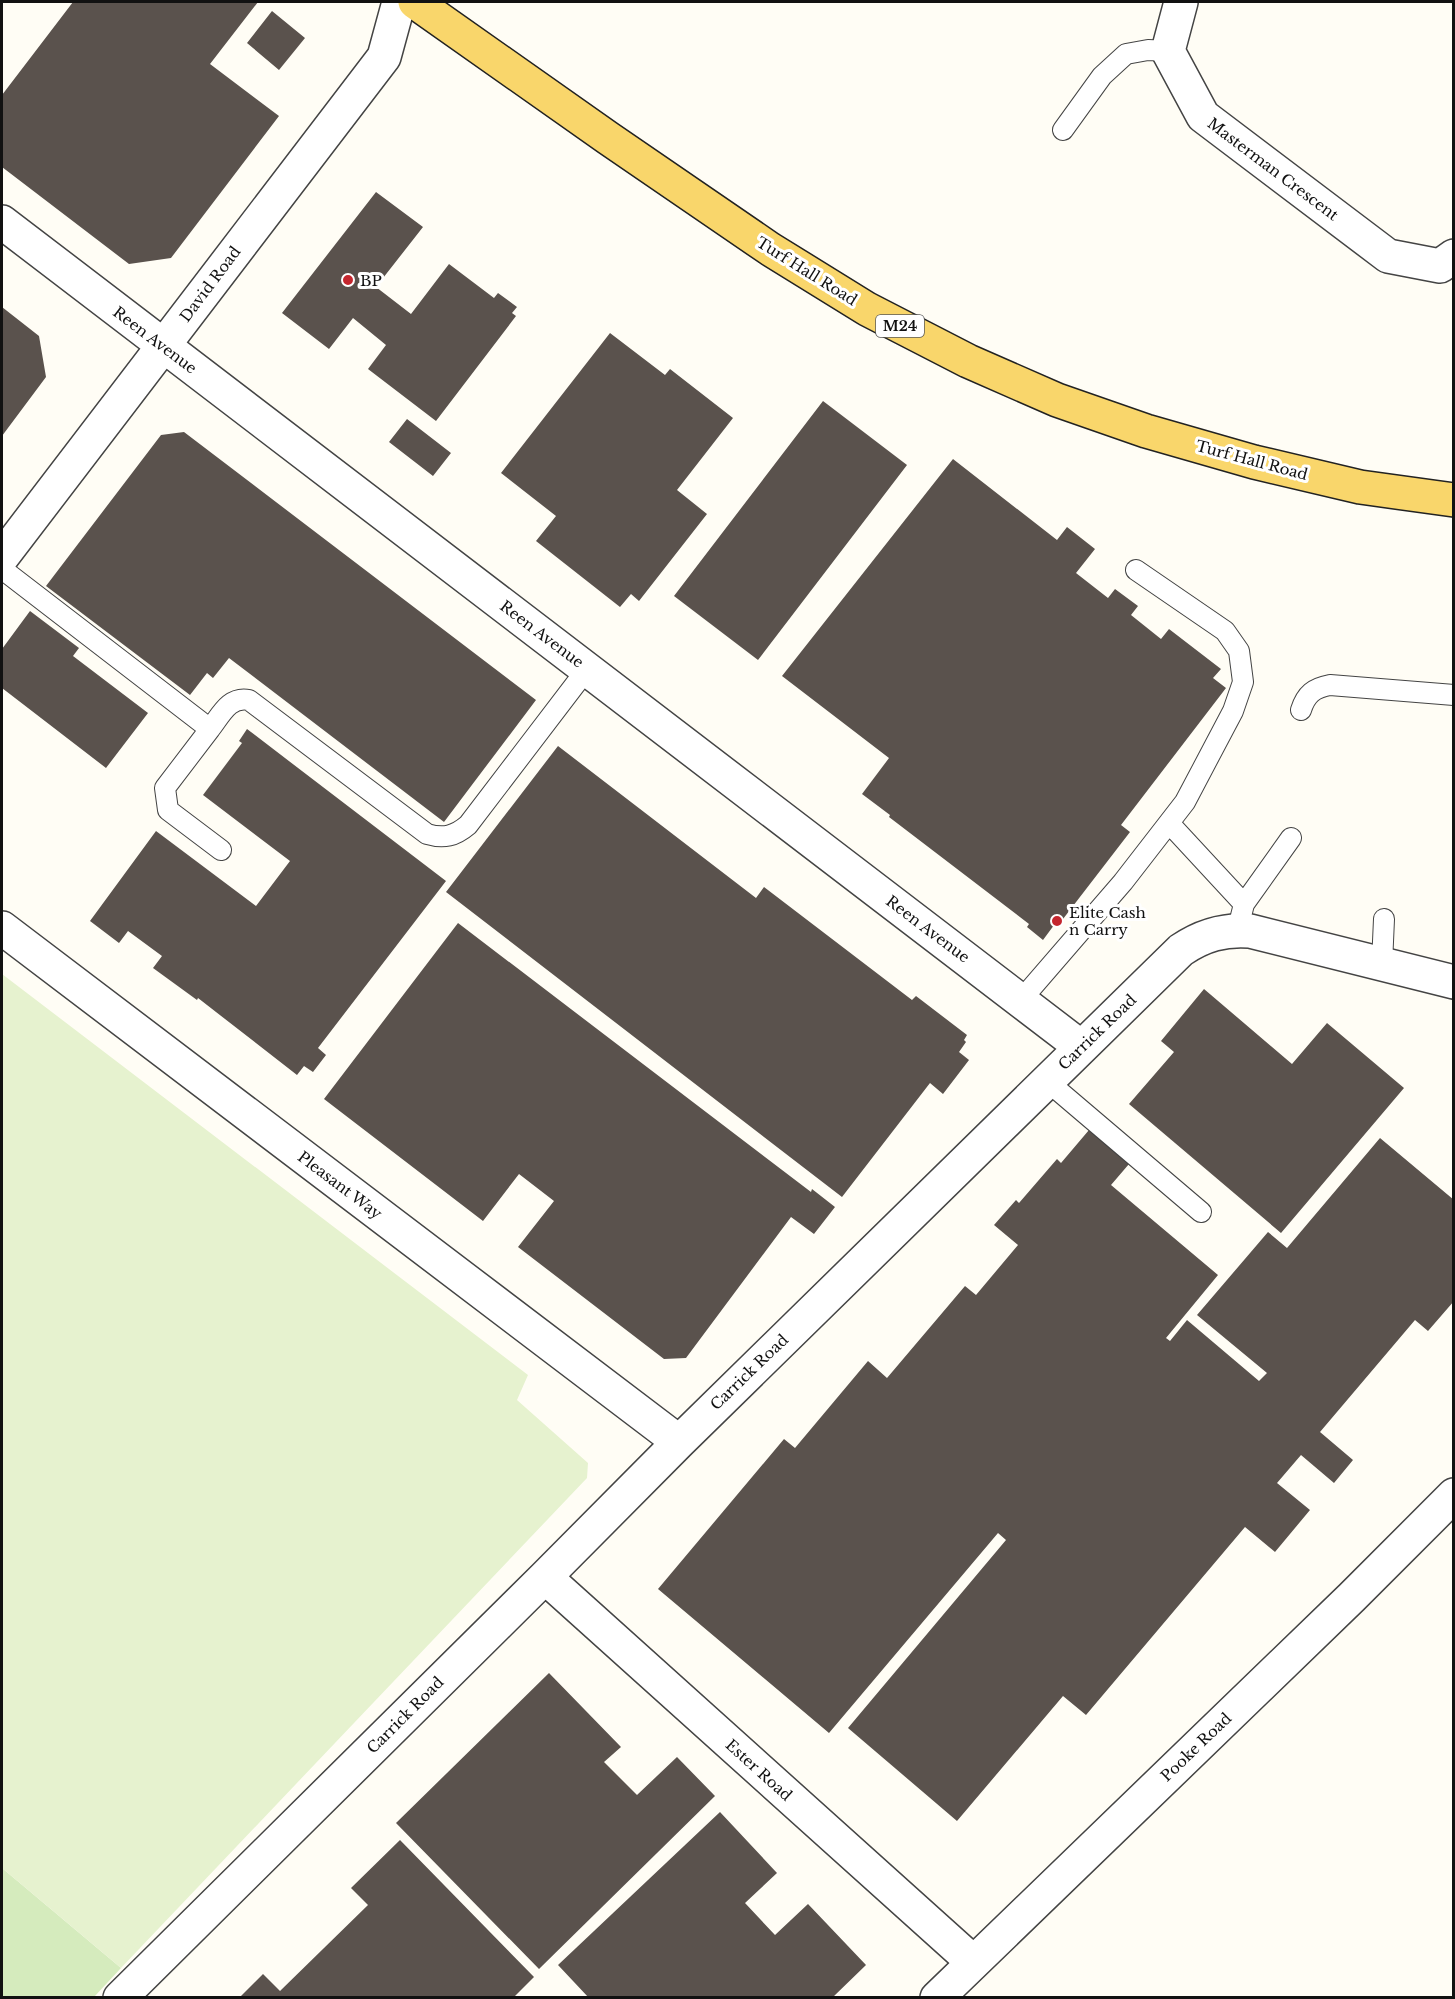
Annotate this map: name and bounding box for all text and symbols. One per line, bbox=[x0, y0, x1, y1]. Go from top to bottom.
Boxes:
street label: Masterman Crescent bbox=[1204, 114, 1342, 225]
street label: Turf Hall Road bbox=[753, 232, 861, 310]
street label: David Road bbox=[175, 242, 245, 326]
place label: BP bbox=[360, 271, 382, 290]
marker: BP bbox=[341, 273, 355, 287]
street label: Reen Avenue bbox=[109, 302, 201, 378]
road number: M24 bbox=[876, 315, 924, 337]
street label: Turf Hall Road bbox=[1194, 436, 1310, 484]
street label: Reen Avenue bbox=[496, 596, 588, 672]
street label: Reen Avenue bbox=[882, 891, 974, 967]
place label: Elite Cash n Carry bbox=[1069, 903, 1146, 939]
marker: Elite Cash n Carry bbox=[1050, 914, 1064, 928]
street label: Carrick Road bbox=[1054, 990, 1140, 1074]
street label: Pleasant Way bbox=[294, 1147, 386, 1223]
street label: Carrick Road bbox=[706, 1330, 792, 1414]
street label: Carrick Road bbox=[363, 1673, 447, 1757]
street label: Pooke Road bbox=[1157, 1709, 1235, 1785]
street label: Ester Road bbox=[722, 1735, 796, 1805]

